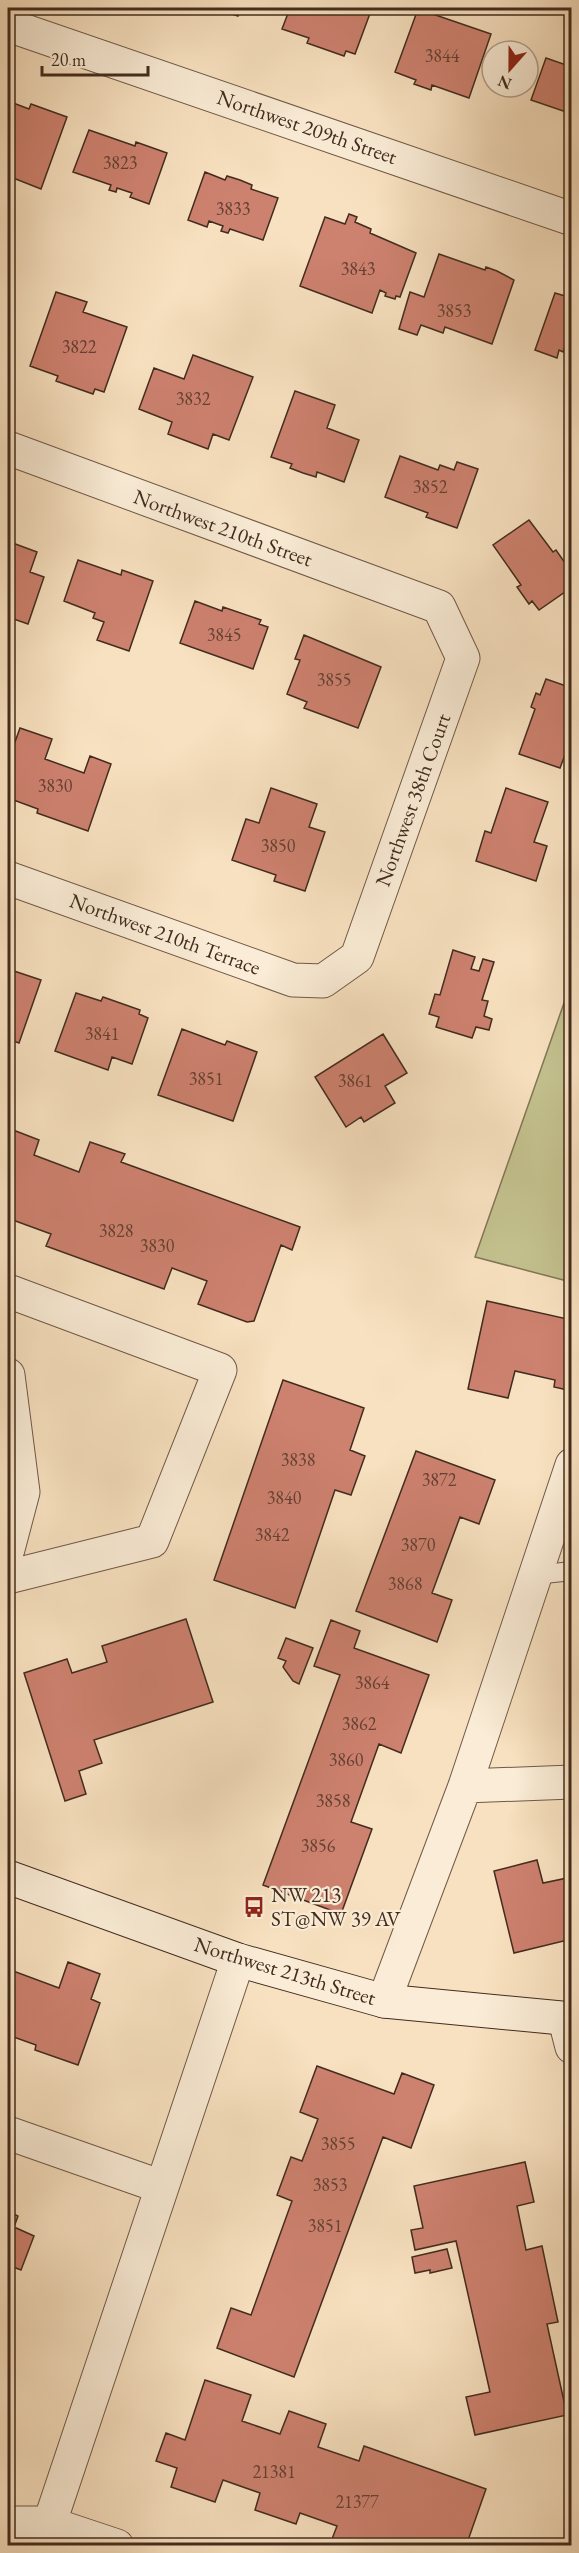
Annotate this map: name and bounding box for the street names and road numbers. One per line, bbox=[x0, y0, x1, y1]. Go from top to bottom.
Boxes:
street label: Northwest 209th Street bbox=[214, 83, 401, 170]
street label: Northwest 210th Street bbox=[130, 483, 317, 573]
street label: Northwest 38th Court bbox=[369, 709, 457, 890]
street label: Northwest 210th Terrace bbox=[66, 886, 264, 981]
street label: Northwest 213th Street bbox=[191, 1930, 380, 2011]

